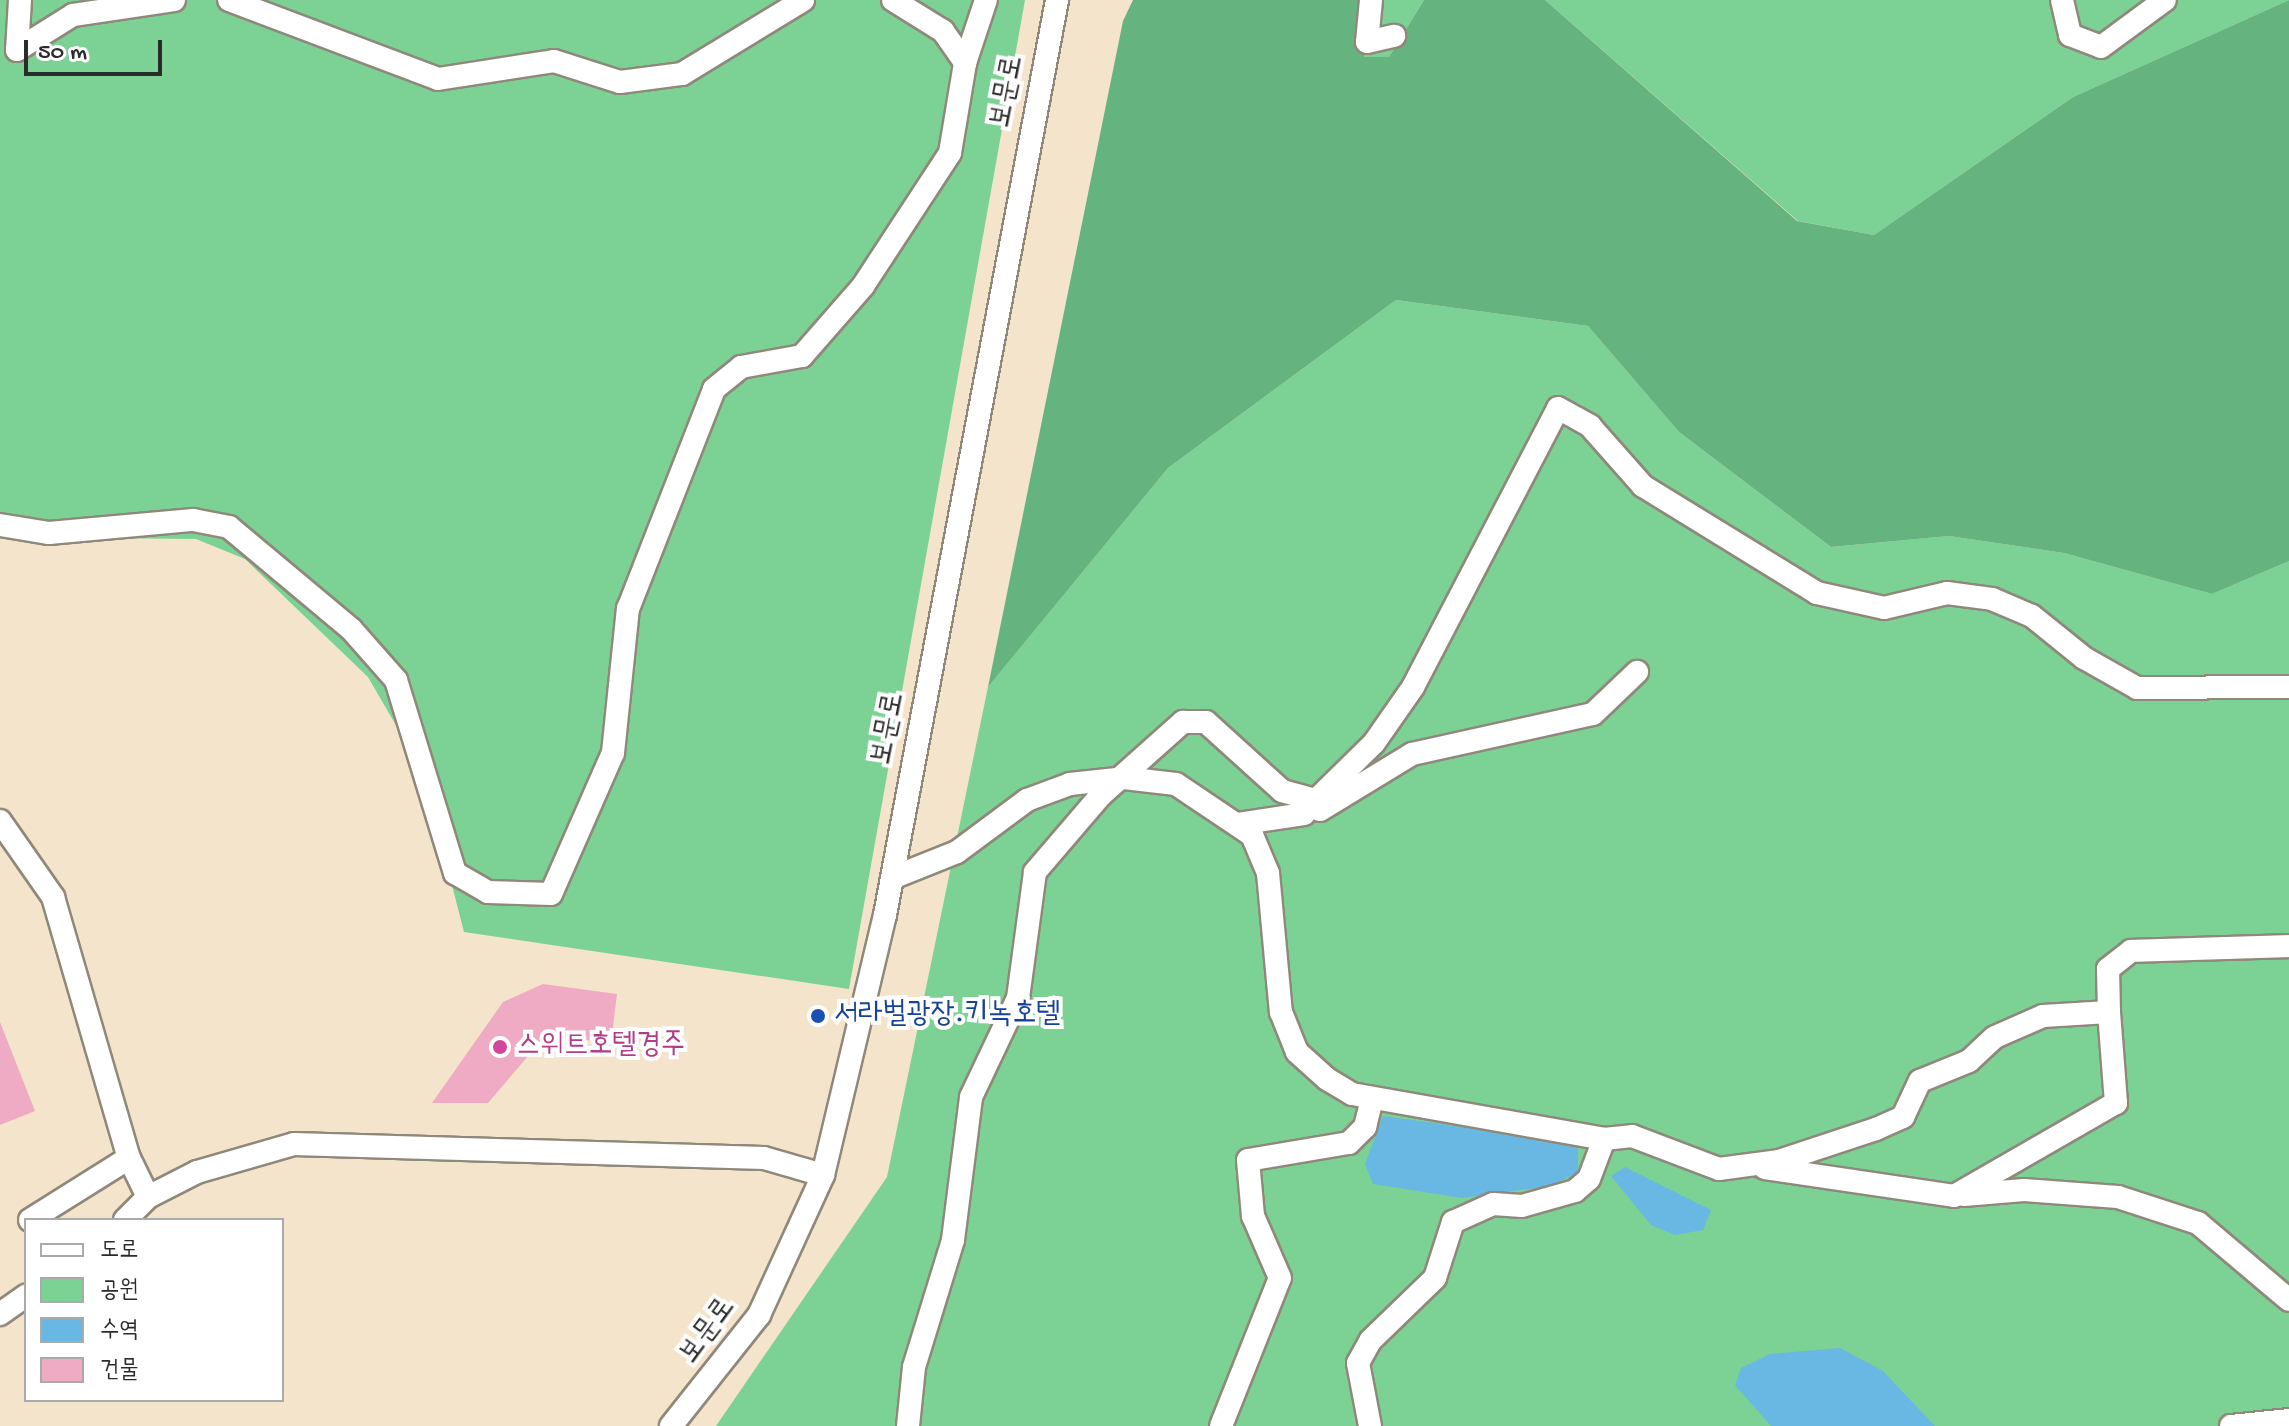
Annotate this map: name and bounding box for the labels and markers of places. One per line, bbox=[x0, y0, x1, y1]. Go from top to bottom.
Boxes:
place label: 서라벌광장.키녹호텔 bbox=[834, 998, 1061, 1034]
marker: 서라벌광장.키녹호텔 bbox=[809, 1007, 827, 1025]
place label: 스위트호텔경주 bbox=[516, 1029, 685, 1065]
marker: 스위트호텔경주 bbox=[491, 1038, 509, 1056]

